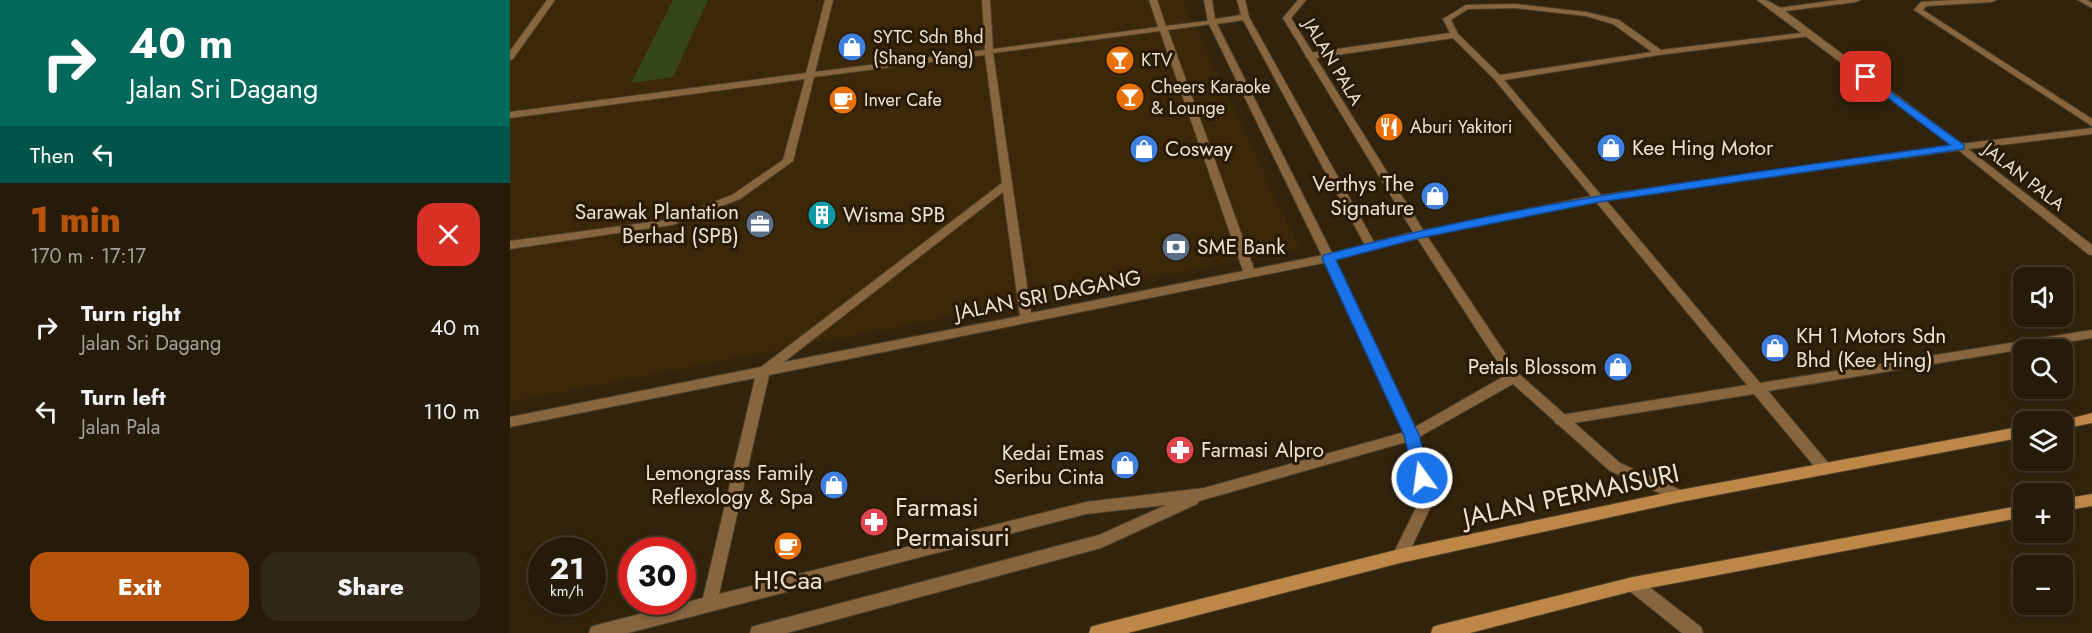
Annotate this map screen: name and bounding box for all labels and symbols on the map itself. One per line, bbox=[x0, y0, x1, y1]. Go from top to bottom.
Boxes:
street label: JALAN PALA bbox=[1296, 12, 1369, 110]
place label: SYTC Sdn Bhd (Shang Yang) bbox=[873, 24, 983, 71]
shop icon: SYTC Sdn Bhd (Shang Yang) bbox=[836, 31, 868, 63]
bar icon: KTV bbox=[1104, 44, 1136, 76]
place label: KTV bbox=[1141, 47, 1173, 73]
pin bbox=[1840, 51, 1891, 102]
place label: Cheers Karaoke & Lounge bbox=[1151, 74, 1271, 121]
bar icon: Cheers Karaoke & Lounge bbox=[1114, 81, 1146, 113]
cafe icon: Inver Cafe bbox=[827, 84, 859, 116]
place label: Inver Cafe bbox=[864, 87, 942, 113]
restaurant icon: Aburi Yakitori bbox=[1373, 111, 1405, 143]
place label: Aburi Yakitori bbox=[1410, 114, 1512, 140]
shop icon: Kee Hing Motor bbox=[1595, 132, 1627, 164]
shop icon: Cosway bbox=[1128, 133, 1160, 165]
place label: Kee Hing Motor bbox=[1632, 133, 1774, 163]
place label: Cosway bbox=[1165, 134, 1233, 164]
street label: JALAN PALA bbox=[1976, 136, 2070, 217]
place label: Verthys The Signature bbox=[1312, 169, 1414, 223]
shop icon: Verthys The Signature bbox=[1419, 180, 1451, 212]
place label: Sarawak Plantation Berhad (SPB) bbox=[575, 197, 739, 251]
building icon: Wisma SPB bbox=[806, 199, 838, 231]
place label: Wisma SPB bbox=[843, 200, 945, 230]
office icon: Sarawak Plantation Berhad (SPB) bbox=[744, 208, 776, 240]
bank icon: SME Bank bbox=[1160, 231, 1192, 263]
place label: SME Bank bbox=[1197, 232, 1286, 262]
street label: JALAN SRI DAGANG bbox=[949, 262, 1144, 328]
place label: KH 1 Motors Sdn Bhd (Kee Hing) bbox=[1796, 321, 1946, 375]
shop icon: KH 1 Motors Sdn Bhd (Kee Hing) bbox=[1759, 332, 1791, 364]
shop icon: Petals Blossom bbox=[1602, 351, 1634, 383]
place label: Petals Blossom bbox=[1468, 352, 1597, 382]
pharmacy icon: Farmasi Alpro bbox=[1164, 434, 1196, 466]
place label: Farmasi Alpro bbox=[1201, 435, 1324, 465]
place label: Kedai Emas Seribu Cinta bbox=[994, 438, 1104, 492]
position arrow bbox=[1390, 446, 1454, 510]
shop icon: Kedai Emas Seribu Cinta bbox=[1109, 449, 1141, 481]
street label: JALAN PERMAISURI bbox=[1456, 454, 1683, 537]
place label: Lemongrass Family Reflexology & Spa bbox=[645, 458, 814, 512]
shop icon: Lemongrass Family Reflexology & Spa bbox=[818, 469, 850, 501]
place label: Farmasi Permaisuri bbox=[895, 488, 1010, 556]
pharmacy icon: Farmasi Permaisuri bbox=[858, 506, 890, 538]
cafe icon: H!Caa bbox=[772, 530, 804, 562]
speed limit sign: 30 bbox=[618, 537, 696, 615]
place label: H!Caa bbox=[753, 561, 823, 599]

